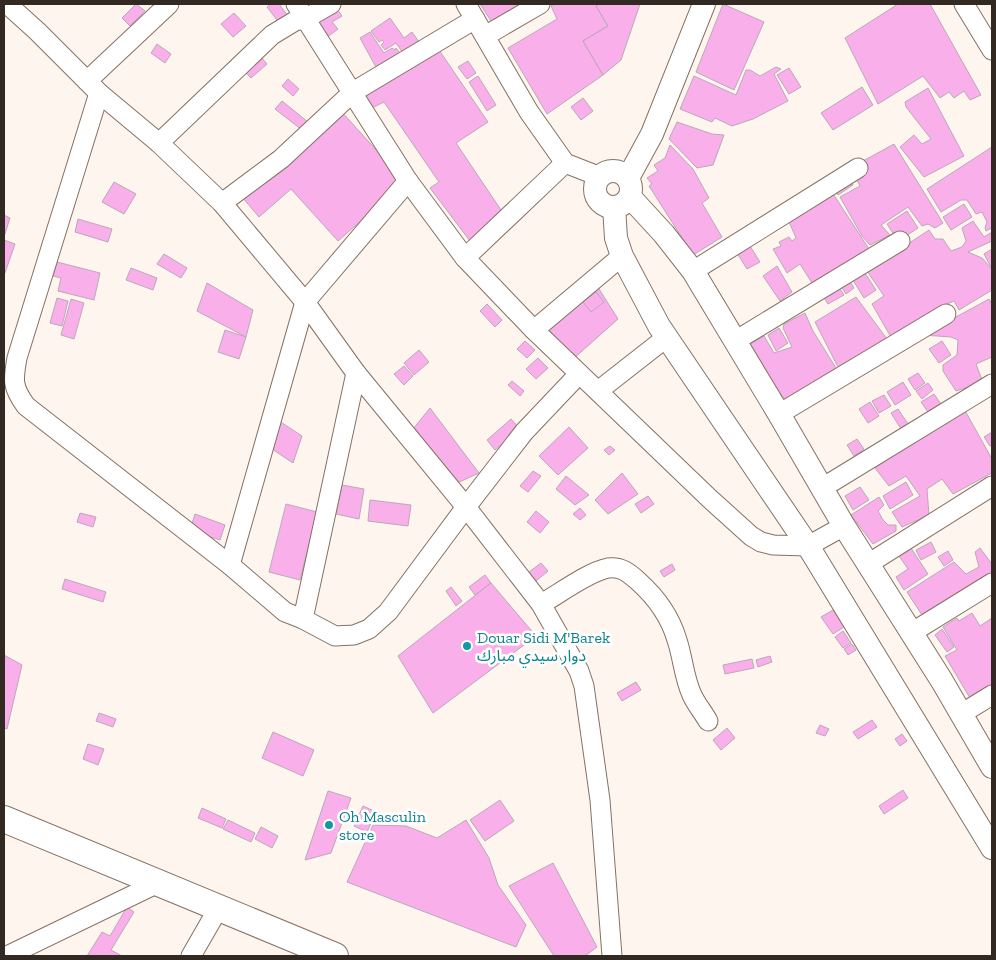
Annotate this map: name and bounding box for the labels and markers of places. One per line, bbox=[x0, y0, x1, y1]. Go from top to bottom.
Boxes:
place label: Douar Sidi M'Barek دوار سيدي مبارك bbox=[477, 628, 611, 667]
marker: Douar Sidi M'Barek دوار سيدي مبارك bbox=[461, 640, 473, 652]
place label: Oh Masculin store bbox=[339, 807, 427, 844]
marker: Oh Masculin store bbox=[323, 819, 335, 831]

